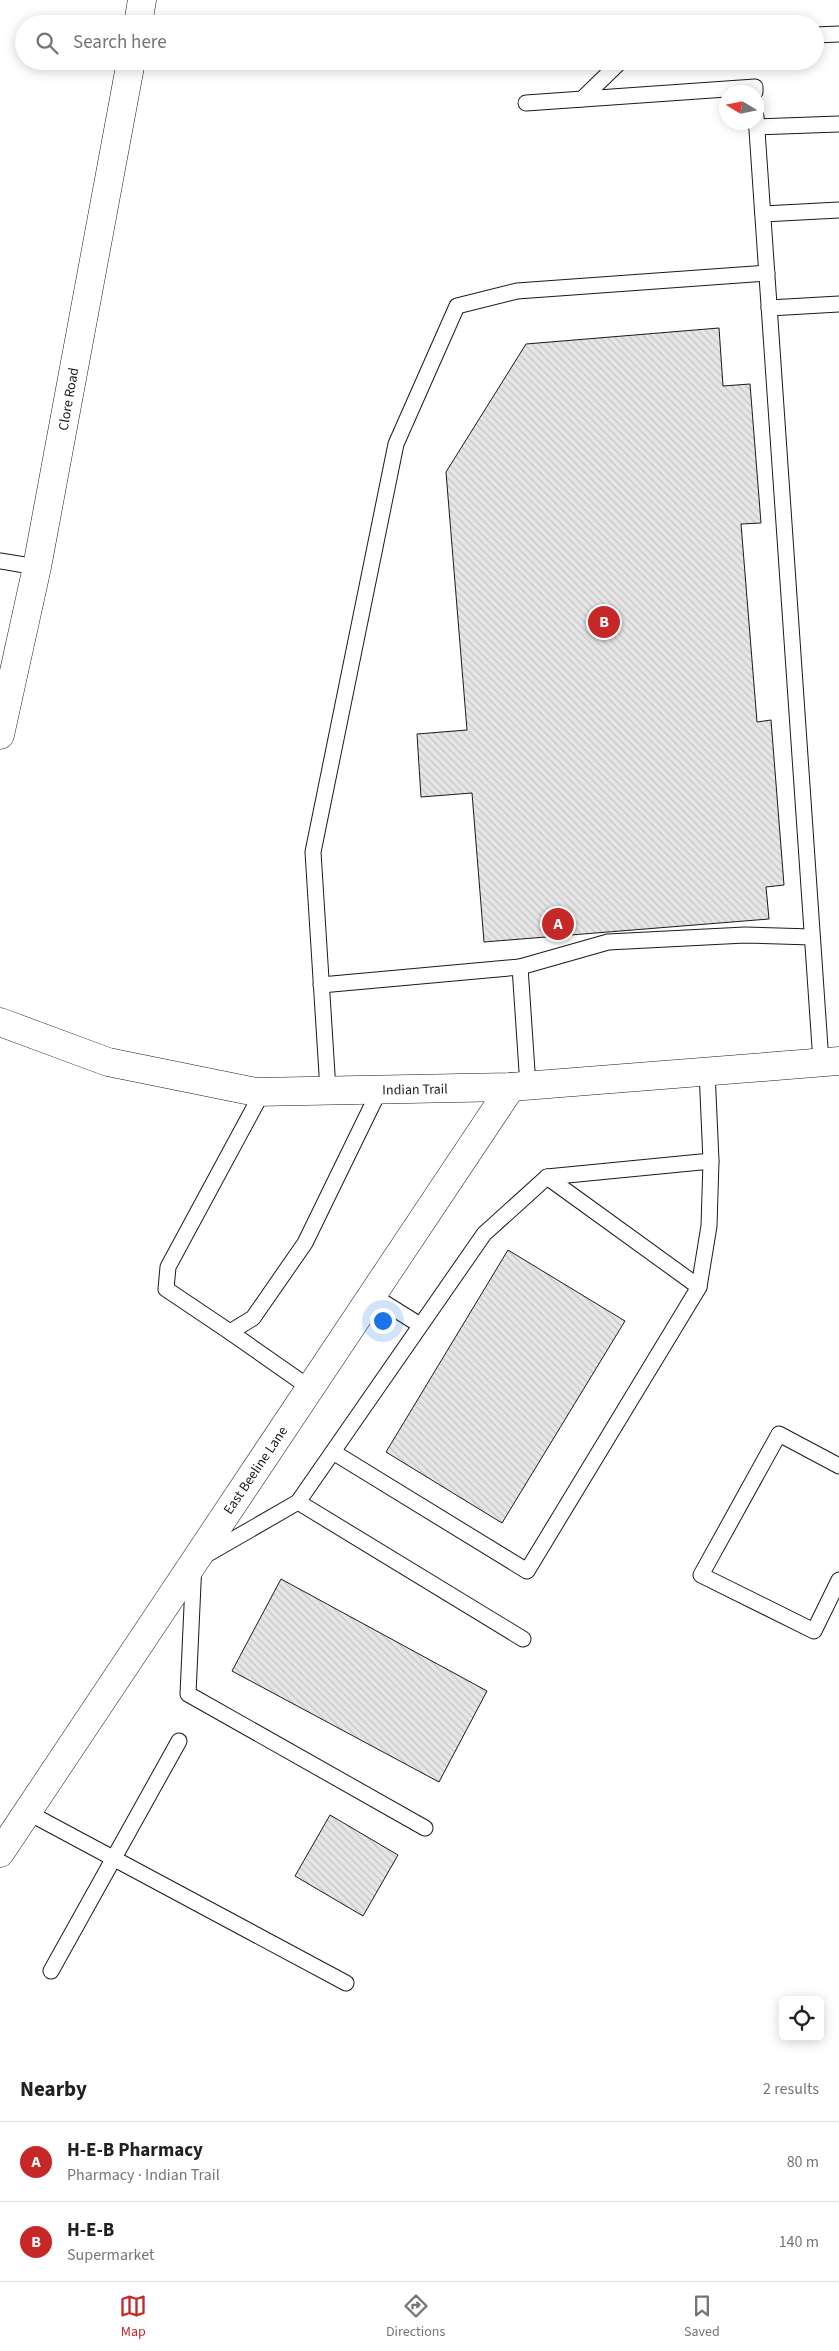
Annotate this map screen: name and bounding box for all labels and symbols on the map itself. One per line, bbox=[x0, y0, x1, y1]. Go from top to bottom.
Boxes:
north arrow bbox=[719, 85, 764, 130]
street label: Clore Road bbox=[54, 366, 84, 432]
pin: B bbox=[588, 603, 620, 641]
pin: A bbox=[542, 905, 574, 943]
street label: Indian Trail bbox=[382, 1079, 448, 1101]
your location bbox=[370, 1308, 396, 1334]
street label: East Beeline Lane bbox=[219, 1422, 293, 1519]

